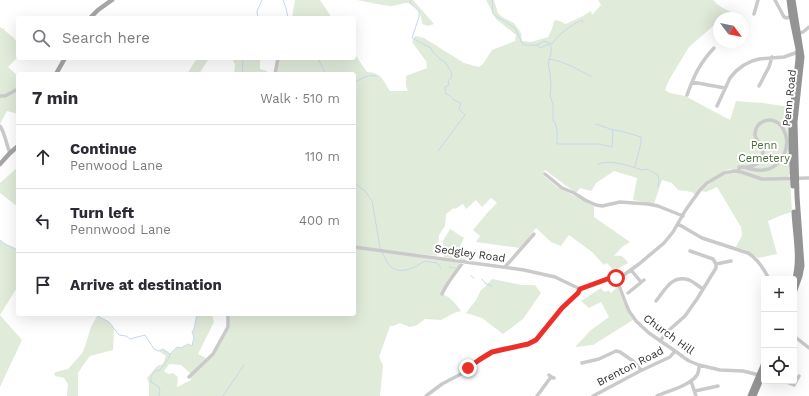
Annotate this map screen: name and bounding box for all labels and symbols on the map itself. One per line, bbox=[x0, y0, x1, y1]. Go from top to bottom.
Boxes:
north arrow bbox=[713, 12, 749, 48]
street label: Penn Road bbox=[780, 69, 799, 127]
park label: Penn Cemetery bbox=[738, 139, 790, 165]
street label: Sedgley Road bbox=[434, 242, 506, 265]
route start bbox=[607, 269, 625, 287]
street label: Church Hill bbox=[641, 312, 697, 358]
street label: Brenton Road bbox=[595, 344, 666, 389]
route end bbox=[459, 359, 477, 377]

